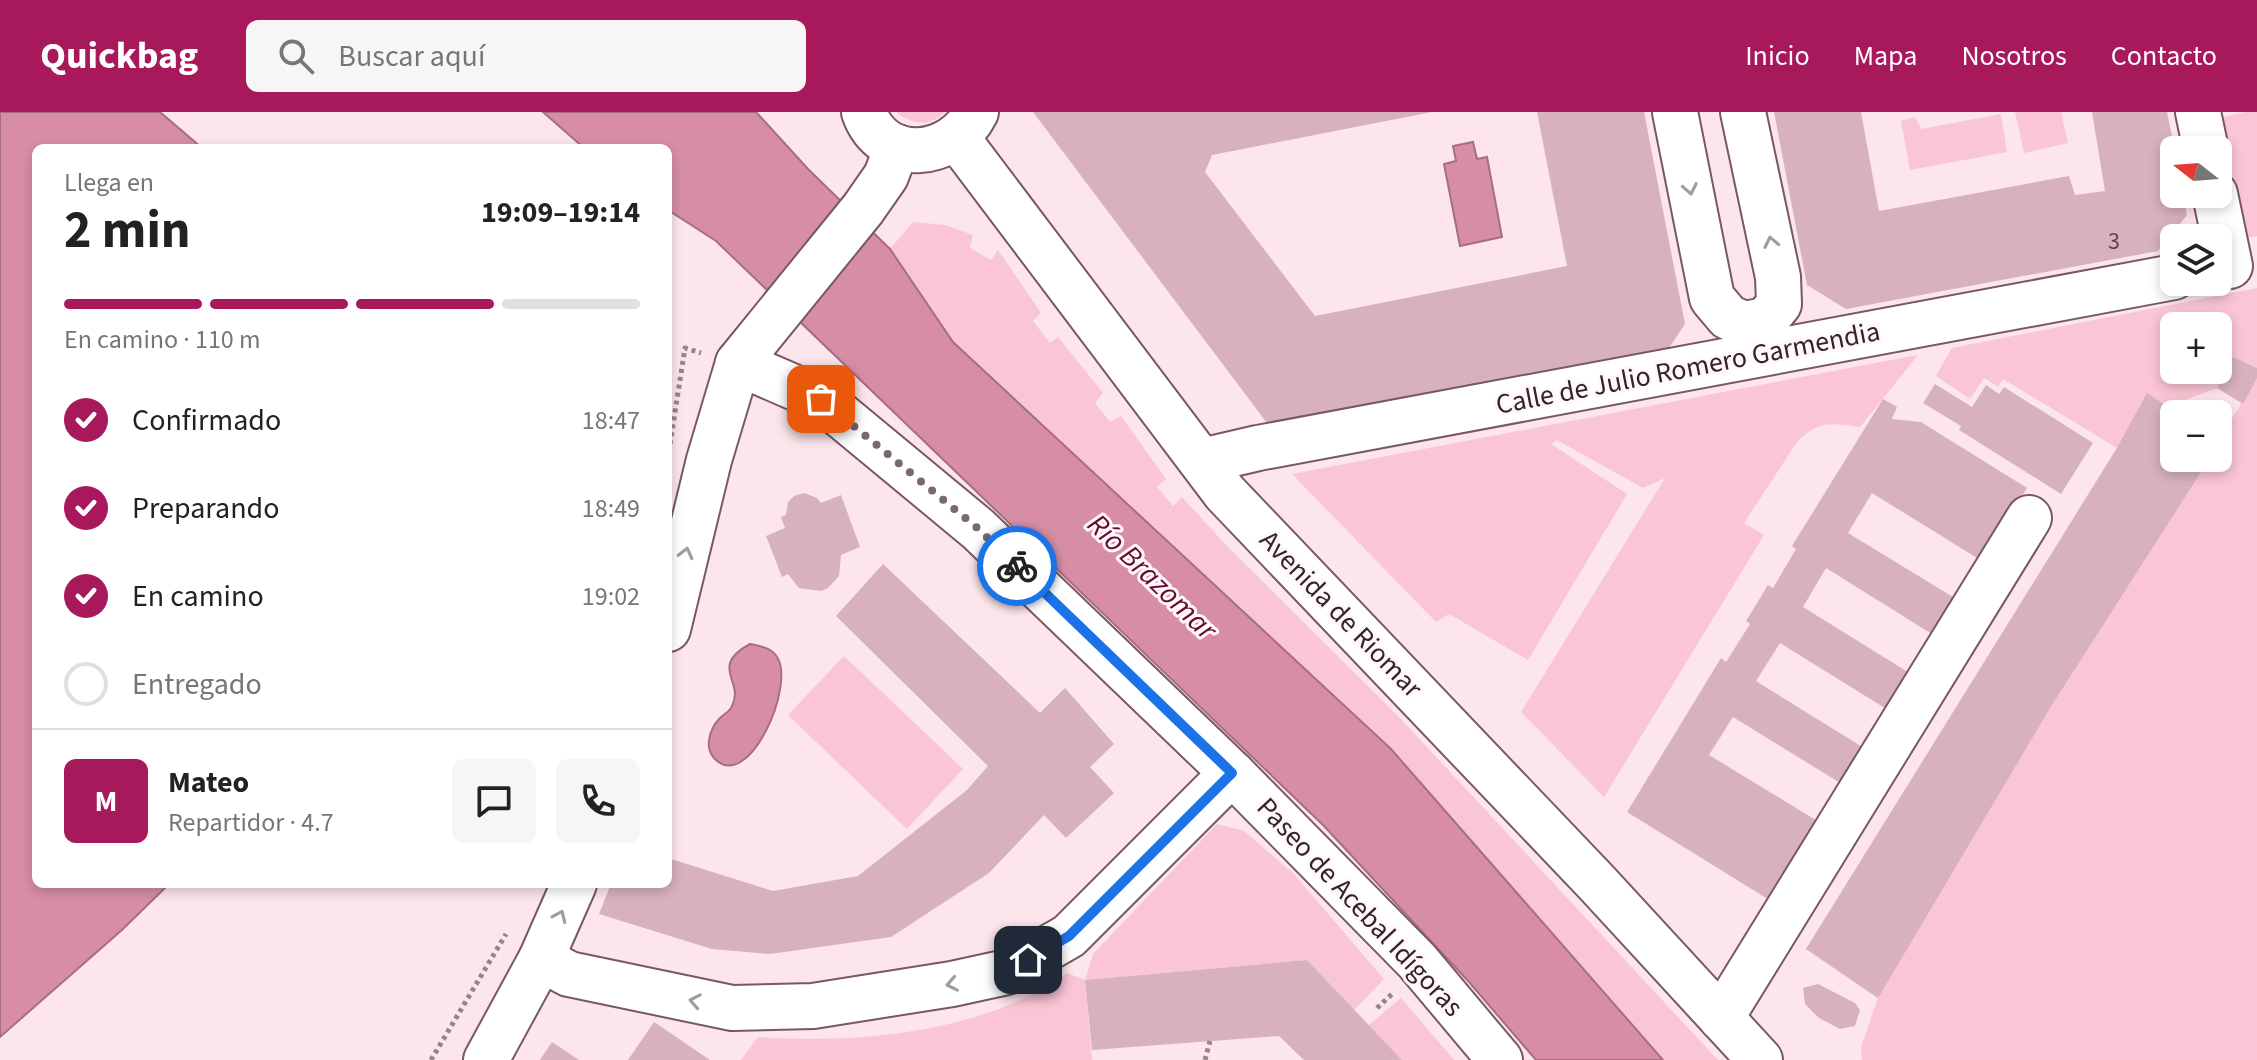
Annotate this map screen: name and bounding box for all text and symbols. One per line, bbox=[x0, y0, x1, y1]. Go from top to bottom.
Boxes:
search box bbox=[246, 20, 806, 92]
text: Quickbag bbox=[40, 29, 198, 83]
icon: search bbox=[274, 34, 318, 78]
text: Buscar aquí bbox=[338, 35, 485, 78]
text: Inicio bbox=[1745, 36, 1810, 76]
text: Mapa bbox=[1854, 36, 1917, 76]
text: Nosotros bbox=[1961, 36, 2067, 76]
text: Contacto bbox=[2111, 36, 2217, 76]
north arrow bbox=[2160, 136, 2232, 208]
map controls bbox=[2160, 136, 2232, 472]
text: Llega en bbox=[64, 164, 154, 201]
one-way arrow bbox=[1681, 182, 1698, 195]
text: 19:09–19:14 bbox=[481, 191, 640, 234]
text: 2 min bbox=[64, 194, 191, 268]
house number: 3 bbox=[2108, 224, 2120, 259]
button: layers bbox=[2160, 224, 2232, 296]
one-way arrow bbox=[1763, 235, 1780, 249]
street label: Calle de Julio Romero Garmendia bbox=[1492, 311, 1884, 425]
button: + bbox=[2160, 312, 2232, 384]
text: En camino · 110 m bbox=[64, 321, 260, 358]
pin bbox=[787, 365, 855, 433]
icon: bag bbox=[799, 377, 843, 421]
icon: check bbox=[64, 398, 108, 442]
text: Confirmado bbox=[132, 399, 281, 442]
button: − bbox=[2160, 400, 2232, 472]
text: 18:47 bbox=[582, 402, 640, 439]
icon: check bbox=[64, 486, 108, 530]
text: Preparando bbox=[132, 487, 279, 530]
text: 18:49 bbox=[582, 490, 640, 527]
water label: Río Brazomar bbox=[1077, 504, 1228, 651]
street label: Avenida de Riomar bbox=[1250, 521, 1432, 707]
courier bbox=[977, 526, 1057, 606]
icon: bike bbox=[995, 544, 1039, 588]
one-way arrow bbox=[677, 546, 694, 560]
icon: check bbox=[64, 574, 108, 618]
text: En camino bbox=[132, 575, 264, 618]
text: 19:02 bbox=[582, 578, 640, 615]
text: Entregado bbox=[132, 663, 262, 706]
button: chat bbox=[452, 759, 536, 843]
button: phone bbox=[556, 759, 640, 843]
text: Mateo bbox=[168, 761, 249, 804]
text: M bbox=[95, 780, 117, 823]
street label: Paseo de Acebal Idígoras bbox=[1248, 788, 1472, 1026]
text: Repartidor · 4.7 bbox=[168, 804, 334, 841]
one-way arrow bbox=[550, 910, 566, 924]
pin bbox=[994, 926, 1062, 994]
icon: home bbox=[1006, 938, 1050, 982]
one-way arrow bbox=[946, 975, 960, 992]
one-way arrow bbox=[688, 993, 702, 1010]

